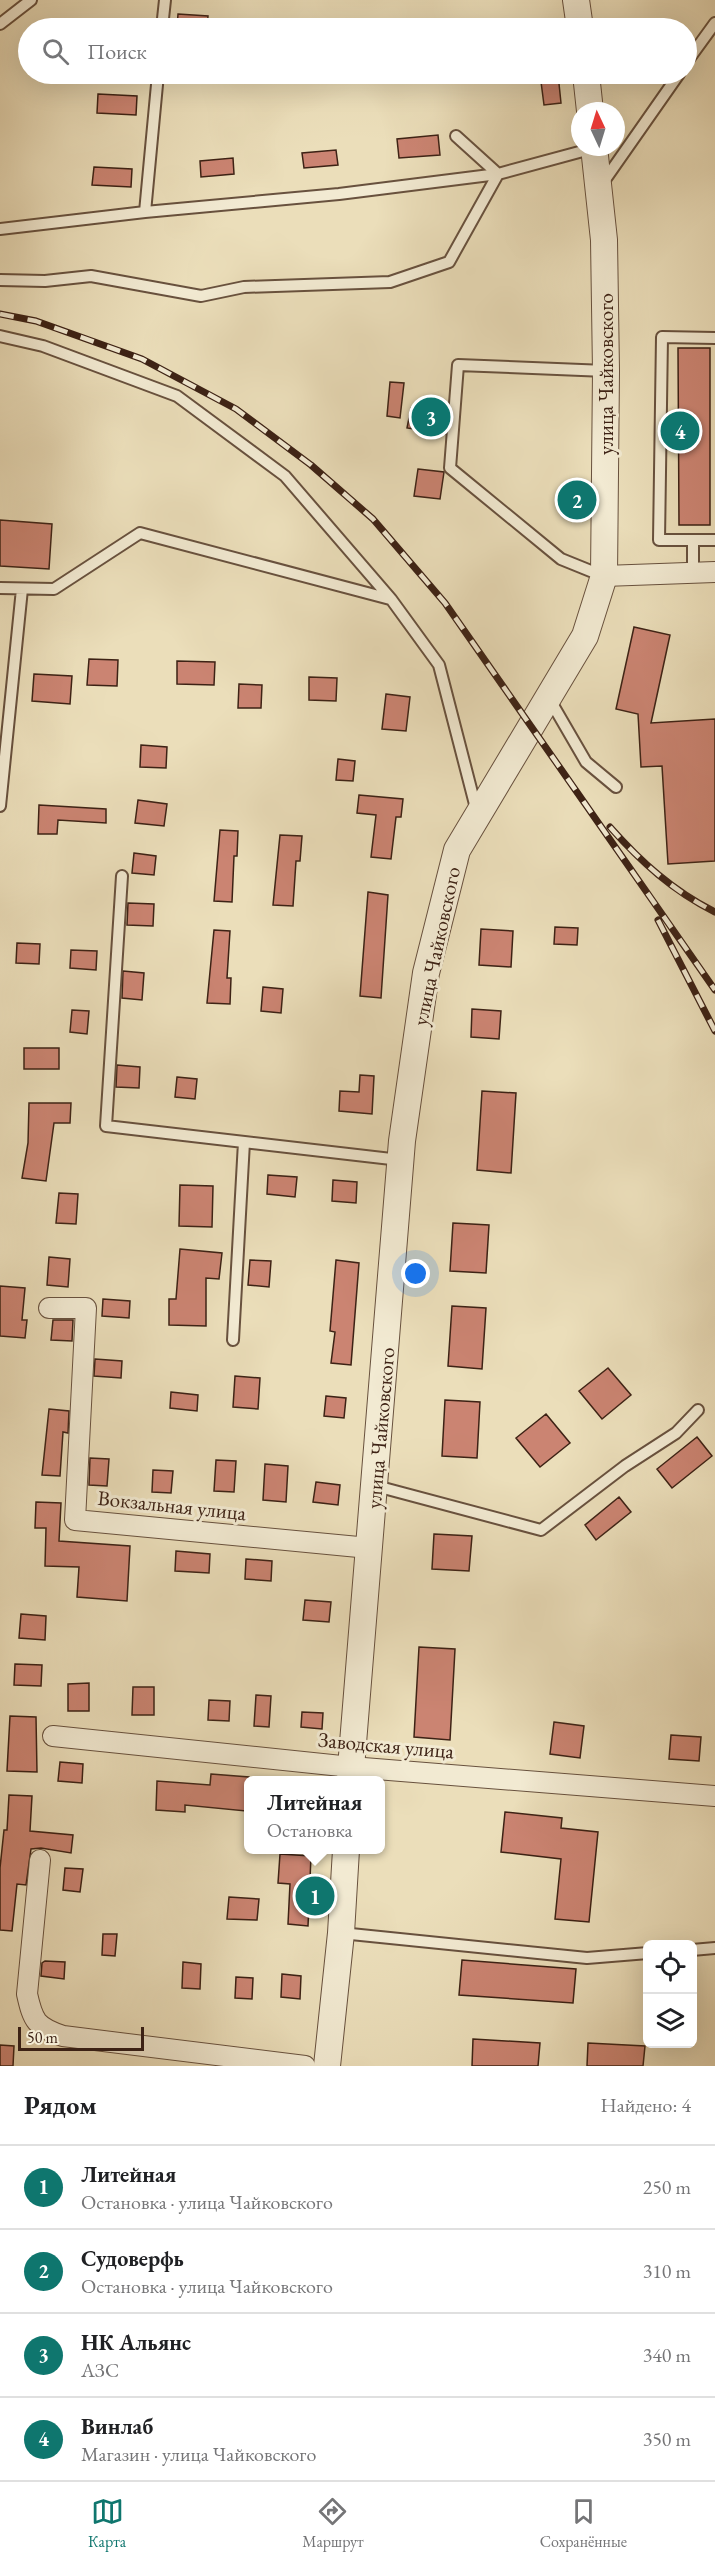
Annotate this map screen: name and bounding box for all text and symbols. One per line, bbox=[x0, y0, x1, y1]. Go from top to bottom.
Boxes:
search box bbox=[18, 18, 697, 84]
icon: search bbox=[39, 35, 72, 68]
text: Поиск bbox=[87, 37, 147, 66]
north arrow bbox=[571, 102, 625, 156]
street label: улица Чайковского bbox=[592, 293, 619, 455]
pin: 3 bbox=[412, 394, 450, 440]
pin: 4 bbox=[660, 408, 700, 454]
pin: 2 bbox=[558, 478, 596, 522]
street label: улица Чайковского bbox=[406, 864, 466, 1028]
your location bbox=[401, 1259, 430, 1288]
street label: улица Чайковского bbox=[359, 1346, 401, 1510]
street label: Вокзальная улица bbox=[96, 1484, 248, 1526]
street label: Заводская улица bbox=[317, 1726, 456, 1764]
popup bbox=[244, 1776, 385, 1854]
text: Литейная bbox=[267, 1788, 362, 1817]
text: Остановка bbox=[267, 1817, 352, 1843]
pin: 1 bbox=[296, 1874, 334, 1918]
map controls bbox=[643, 1940, 697, 2048]
button: locate bbox=[643, 1940, 697, 1994]
button: layers bbox=[643, 1994, 697, 2048]
scale bar bbox=[18, 2024, 144, 2052]
text: 50 m bbox=[27, 2027, 58, 2048]
text: Рядом bbox=[24, 2088, 97, 2122]
text: Найдено: 4 bbox=[600, 2092, 691, 2118]
text: Литейная bbox=[81, 2160, 176, 2189]
text: 1 bbox=[38, 2174, 49, 2200]
text: 250 m bbox=[643, 2174, 691, 2200]
text: Остановка · улица Чайковского bbox=[81, 2189, 333, 2215]
text: Судоверфь bbox=[81, 2244, 184, 2273]
text: 2 bbox=[38, 2258, 49, 2284]
text: 310 m bbox=[643, 2258, 691, 2284]
text: Остановка · улица Чайковского bbox=[81, 2273, 333, 2299]
text: НК Альянс bbox=[81, 2328, 191, 2357]
text: 3 bbox=[38, 2342, 49, 2368]
text: 340 m bbox=[643, 2342, 691, 2368]
text: АЗС bbox=[81, 2357, 119, 2383]
text: Винлаб bbox=[81, 2412, 153, 2441]
text: 4 bbox=[38, 2426, 49, 2452]
text: 350 m bbox=[643, 2426, 691, 2452]
text: Магазин · улица Чайковского bbox=[81, 2441, 316, 2467]
tab: Карта bbox=[88, 2495, 126, 2552]
tab: Маршрут bbox=[302, 2495, 364, 2552]
tab: Сохранённые bbox=[540, 2495, 627, 2552]

